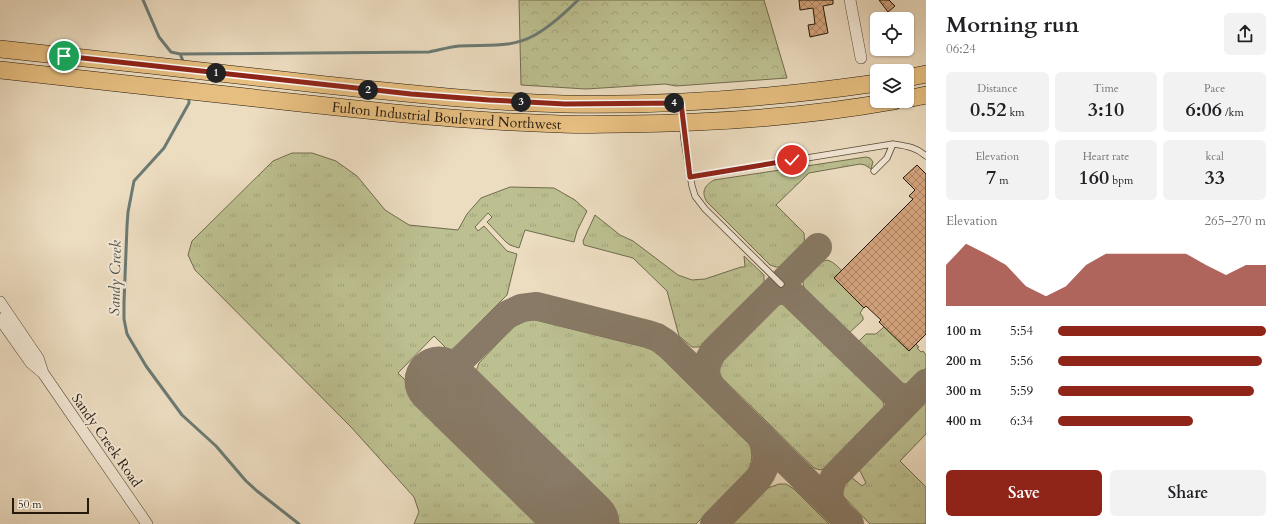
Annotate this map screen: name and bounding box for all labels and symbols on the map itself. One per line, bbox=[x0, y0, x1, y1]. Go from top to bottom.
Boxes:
pin bbox=[47, 39, 81, 73]
pin: 1 bbox=[206, 63, 226, 83]
pin: 2 bbox=[358, 80, 378, 100]
pin: 3 bbox=[511, 92, 531, 112]
pin: 4 bbox=[664, 93, 684, 113]
street label: Fulton Industrial Boulevard Northwest bbox=[331, 98, 562, 134]
pin bbox=[775, 143, 809, 177]
water label: Sandy Creek bbox=[104, 239, 126, 316]
street label: Sandy Creek Road bbox=[67, 390, 146, 491]
scale bar bbox=[12, 496, 89, 515]

